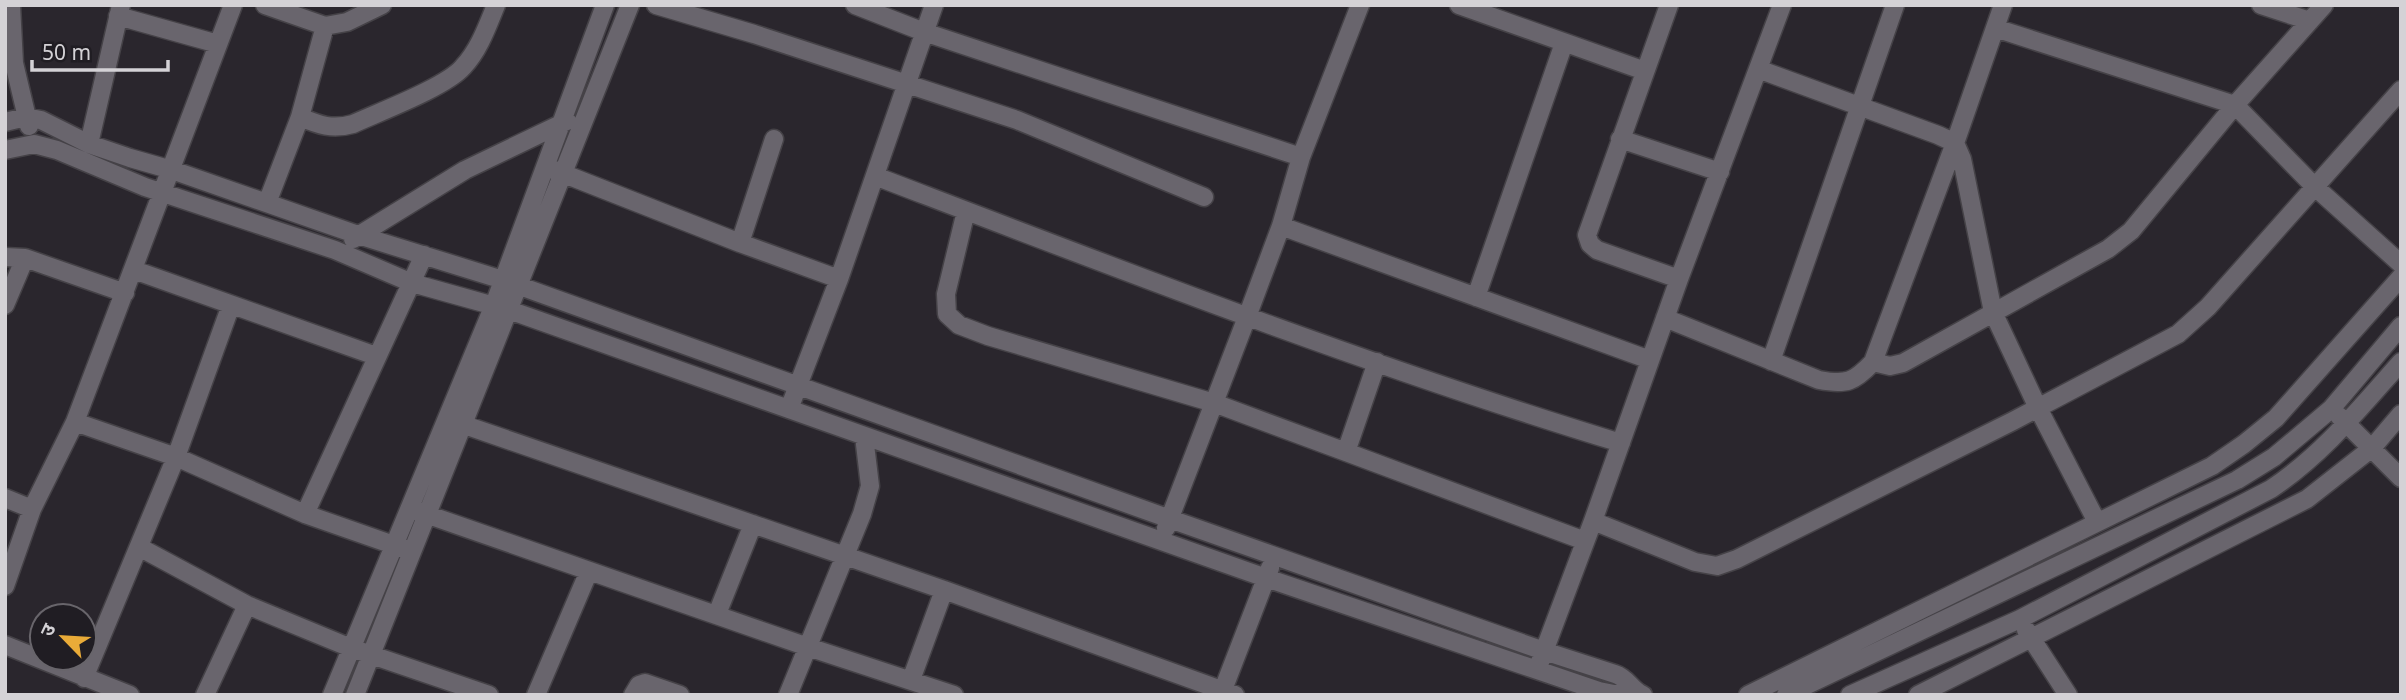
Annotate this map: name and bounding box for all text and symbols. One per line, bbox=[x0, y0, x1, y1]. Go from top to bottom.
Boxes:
scale bar bbox=[32, 28, 168, 72]
text: 50 m bbox=[42, 38, 91, 66]
north arrow bbox=[28, 602, 98, 672]
text: उ bbox=[33, 618, 62, 640]

